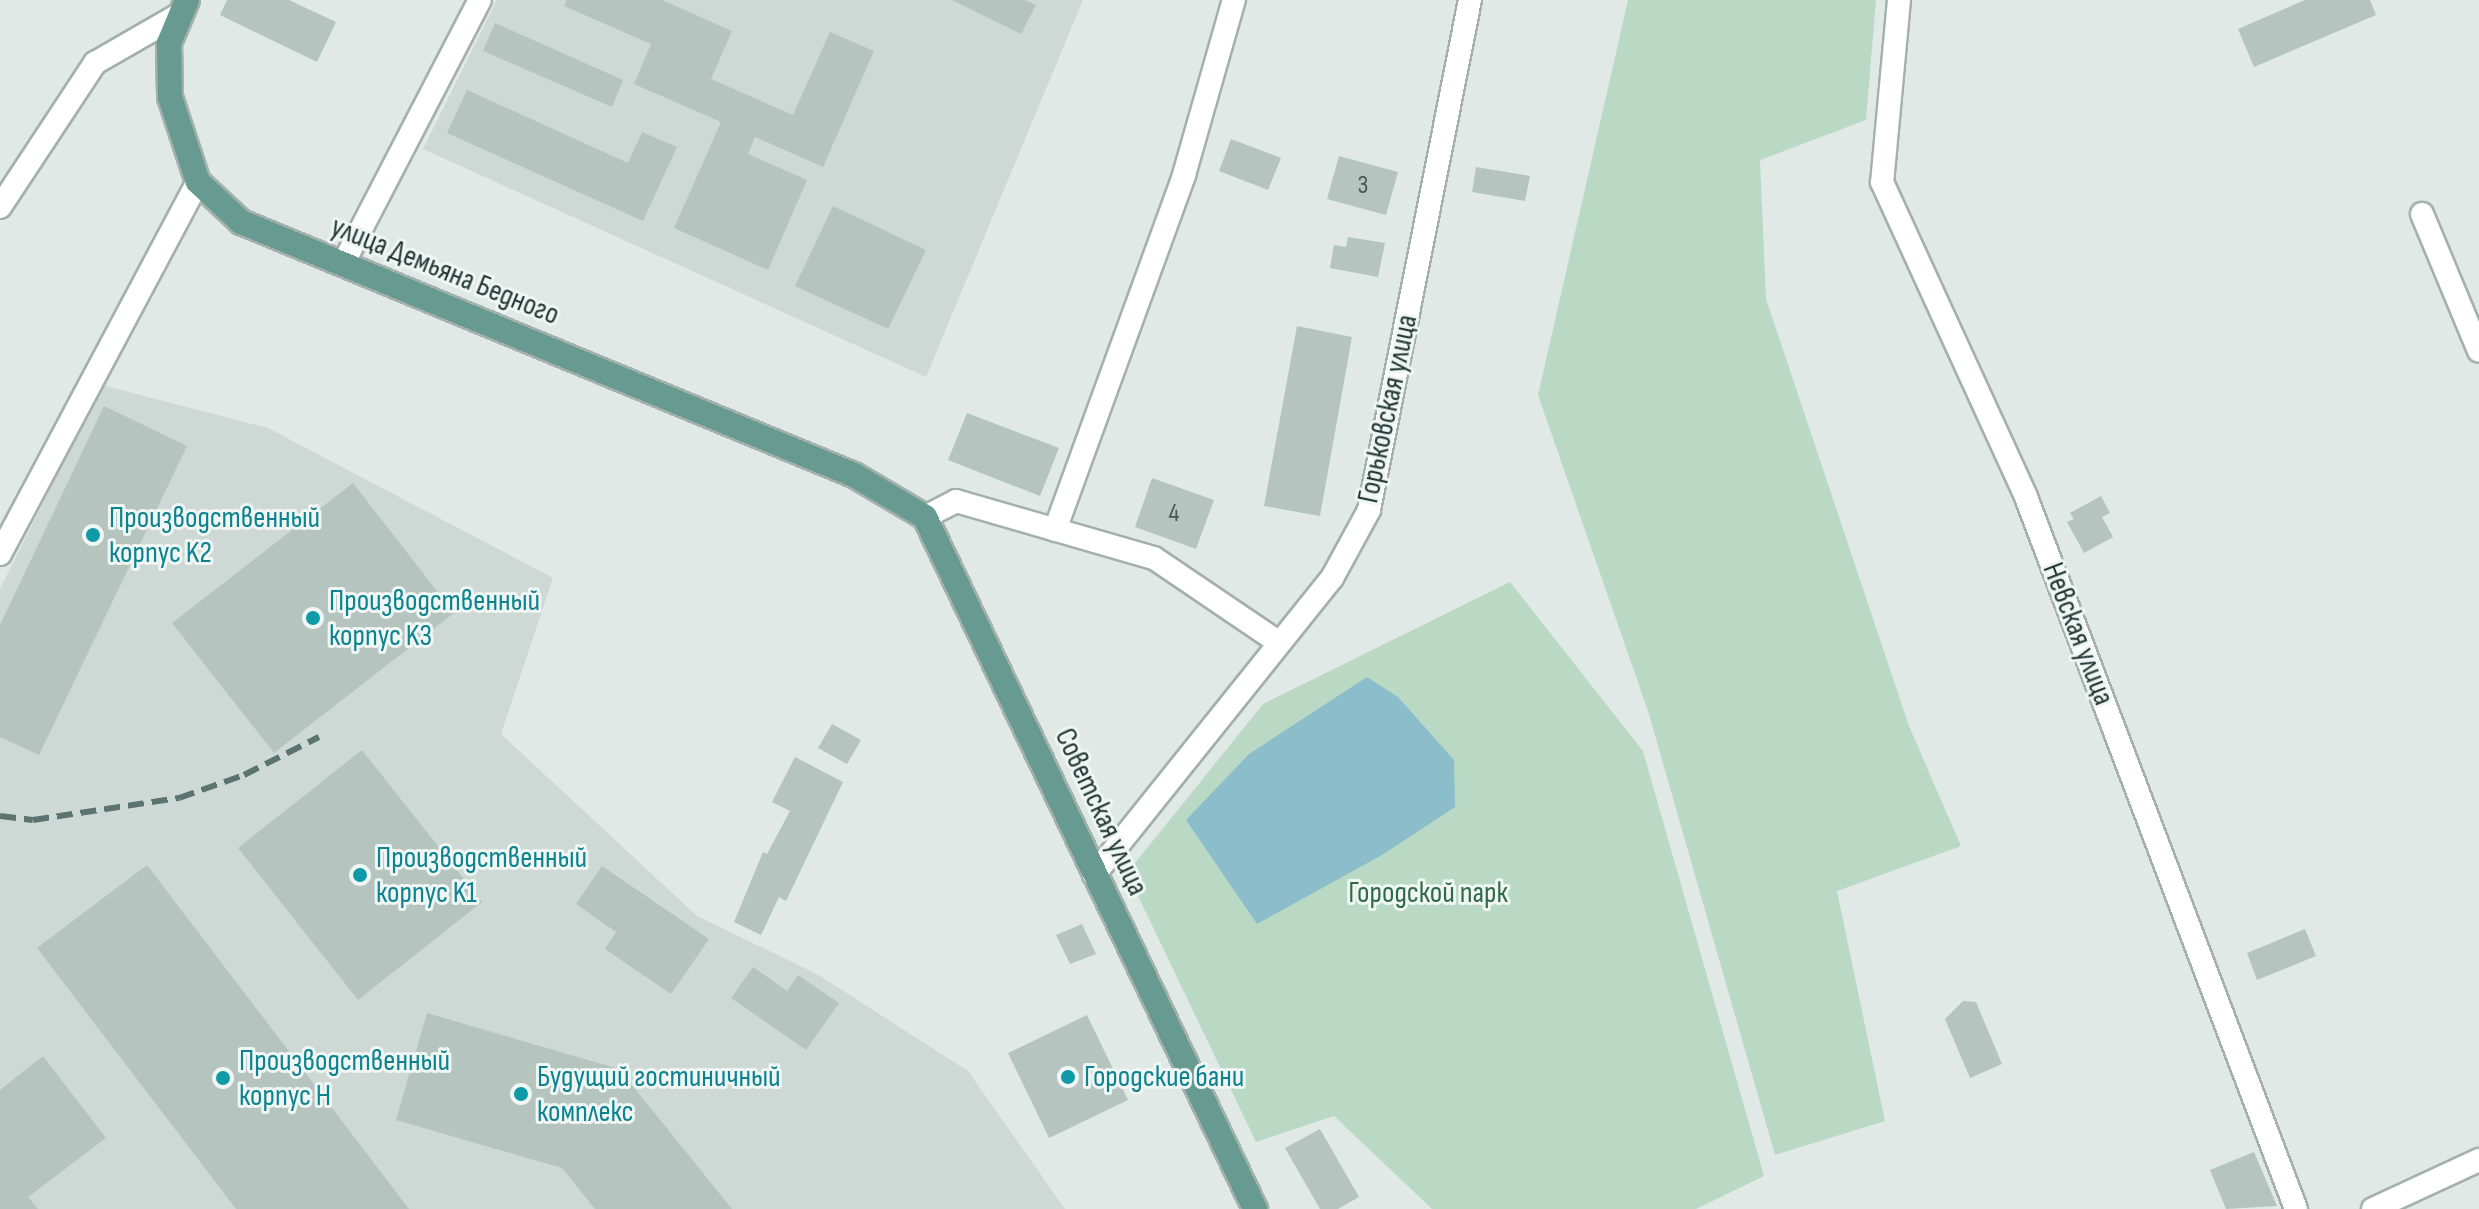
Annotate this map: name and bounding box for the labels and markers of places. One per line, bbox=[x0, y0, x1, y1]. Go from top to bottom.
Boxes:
place label: Производственный корпус K2 bbox=[109, 500, 320, 570]
marker: Производственный корпус K2 bbox=[84, 526, 102, 544]
place label: Производственный корпус K3 bbox=[329, 583, 540, 654]
marker: Производственный корпус K3 bbox=[304, 609, 322, 627]
place label: Производственный корпус K1 bbox=[376, 840, 587, 910]
marker: Производственный корпус K1 bbox=[351, 866, 369, 884]
place label: Производственный корпус H bbox=[239, 1043, 450, 1114]
place label: Будущий гостиничный комплекс bbox=[537, 1059, 781, 1130]
place label: Городские бани bbox=[1084, 1059, 1244, 1095]
marker: Городские бани bbox=[1059, 1068, 1077, 1086]
marker: Производственный корпус H bbox=[214, 1069, 232, 1087]
marker: Будущий гостиничный комплекс bbox=[512, 1085, 530, 1103]

